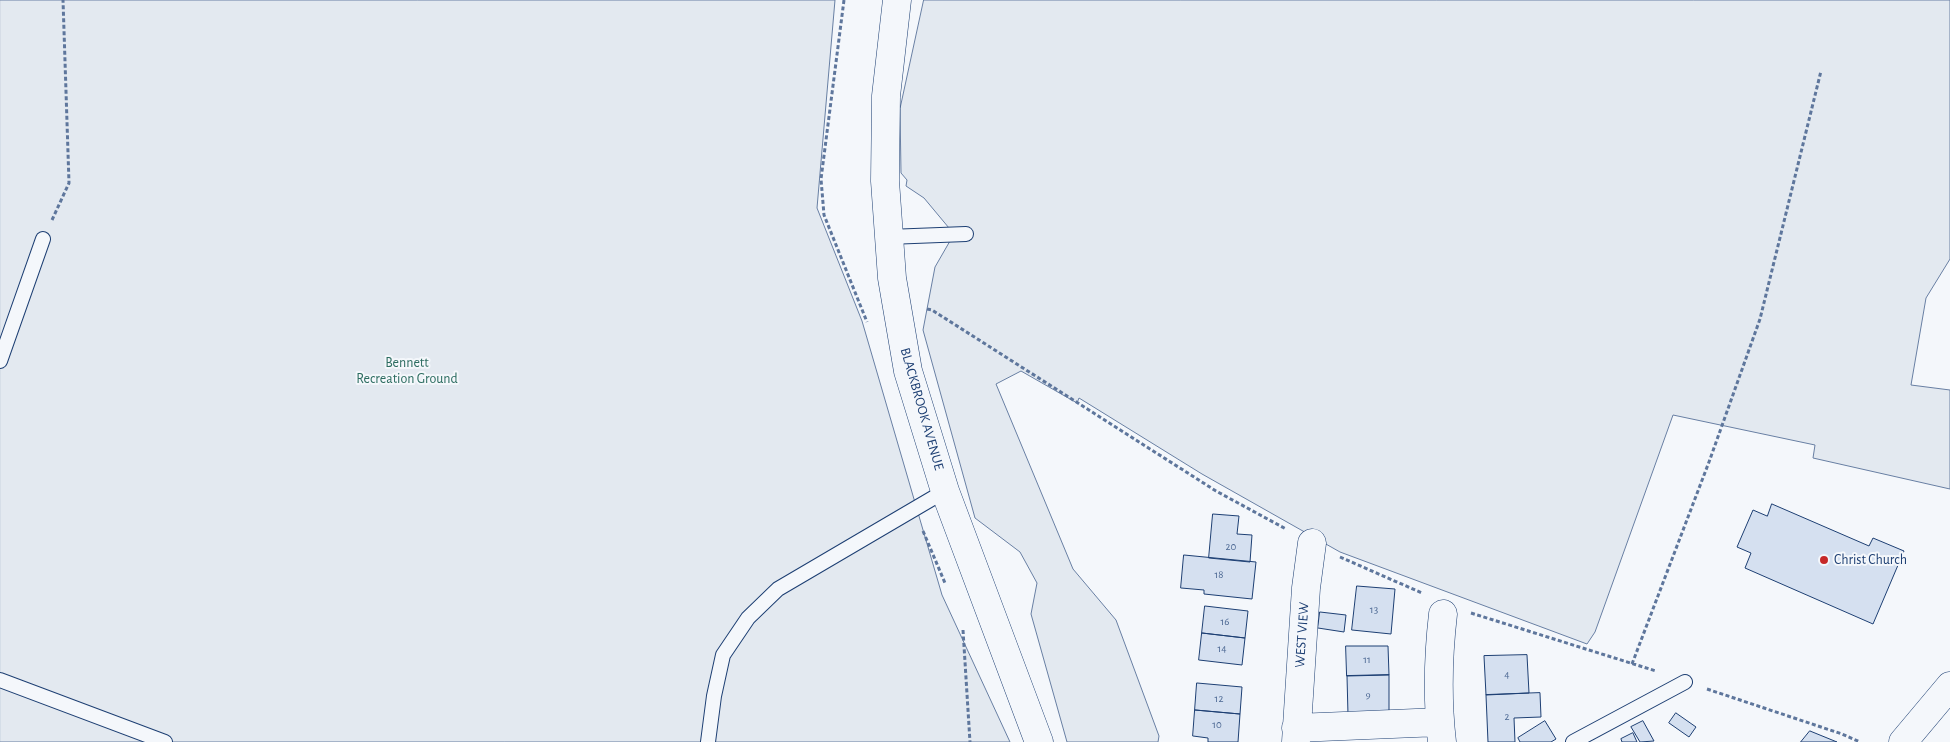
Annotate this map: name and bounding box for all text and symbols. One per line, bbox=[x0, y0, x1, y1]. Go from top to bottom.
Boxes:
street label: BLACKBROOK AVENUE bbox=[896, 346, 948, 472]
park label: Bennett Recreation Ground bbox=[356, 355, 458, 388]
house number: 20 bbox=[1226, 540, 1236, 554]
place label: Christ Church bbox=[1834, 552, 1907, 568]
marker: Christ Church bbox=[1818, 554, 1830, 566]
house number: 18 bbox=[1215, 568, 1223, 582]
street label: WEST VIEW bbox=[1291, 602, 1313, 668]
house number: 13 bbox=[1370, 603, 1378, 617]
house number: 16 bbox=[1221, 615, 1229, 629]
house number: 14 bbox=[1217, 642, 1227, 656]
house number: 11 bbox=[1363, 653, 1371, 667]
house number: 4 bbox=[1504, 668, 1510, 682]
house number: 9 bbox=[1365, 688, 1371, 702]
house number: 12 bbox=[1215, 692, 1223, 706]
house number: 2 bbox=[1504, 710, 1510, 724]
house number: 10 bbox=[1212, 718, 1222, 732]

